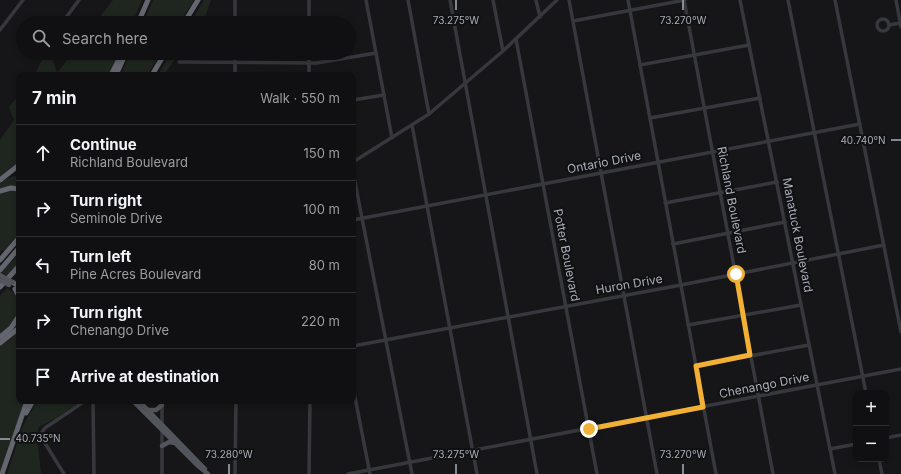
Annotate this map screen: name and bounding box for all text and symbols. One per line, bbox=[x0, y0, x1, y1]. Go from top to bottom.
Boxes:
text: 73.275°W bbox=[433, 14, 479, 26]
text: 73.270°W bbox=[660, 14, 706, 26]
search box bbox=[16, 16, 356, 60]
icon: search bbox=[30, 27, 52, 49]
text: Search here bbox=[62, 29, 148, 48]
text: 7 min bbox=[32, 88, 77, 108]
text: Walk · 550 m bbox=[260, 90, 340, 106]
text: 40.740°N bbox=[840, 134, 886, 146]
text: Continue bbox=[70, 135, 137, 154]
icon: ahead bbox=[32, 142, 54, 164]
text: 150 m bbox=[304, 145, 340, 161]
street label: Richland Boulevard bbox=[714, 145, 750, 255]
street label: Ontario Drive bbox=[566, 147, 642, 177]
text: Richland Boulevard bbox=[70, 154, 188, 170]
street label: Manatuck Boulevard bbox=[780, 177, 816, 293]
text: Turn right bbox=[70, 191, 142, 210]
icon: right bbox=[32, 198, 54, 220]
text: 100 m bbox=[303, 201, 340, 217]
street label: Potter Boulevard bbox=[551, 207, 583, 303]
text: Seminole Drive bbox=[70, 210, 163, 226]
text: Turn left bbox=[70, 247, 131, 266]
icon: left bbox=[32, 254, 54, 276]
text: 80 m bbox=[309, 257, 340, 273]
route start bbox=[727, 265, 745, 283]
text: Pine Acres Boulevard bbox=[70, 266, 201, 282]
street label: Huron Drive bbox=[594, 271, 664, 297]
text: Turn right bbox=[70, 303, 142, 322]
icon: right bbox=[32, 310, 54, 332]
text: 220 m bbox=[301, 313, 340, 329]
text: Chenango Drive bbox=[70, 322, 169, 338]
icon: arrive bbox=[32, 366, 54, 388]
text: Arrive at destination bbox=[70, 367, 219, 386]
street label: Chenango Drive bbox=[718, 369, 810, 401]
map controls bbox=[853, 390, 889, 462]
button: + bbox=[853, 390, 889, 426]
route end bbox=[580, 420, 598, 438]
button: − bbox=[853, 426, 889, 462]
text: 40.735°N bbox=[15, 432, 61, 444]
text: 73.280°W bbox=[205, 448, 253, 460]
text: 73.275°W bbox=[433, 448, 479, 460]
text: 73.270°W bbox=[660, 448, 706, 460]

